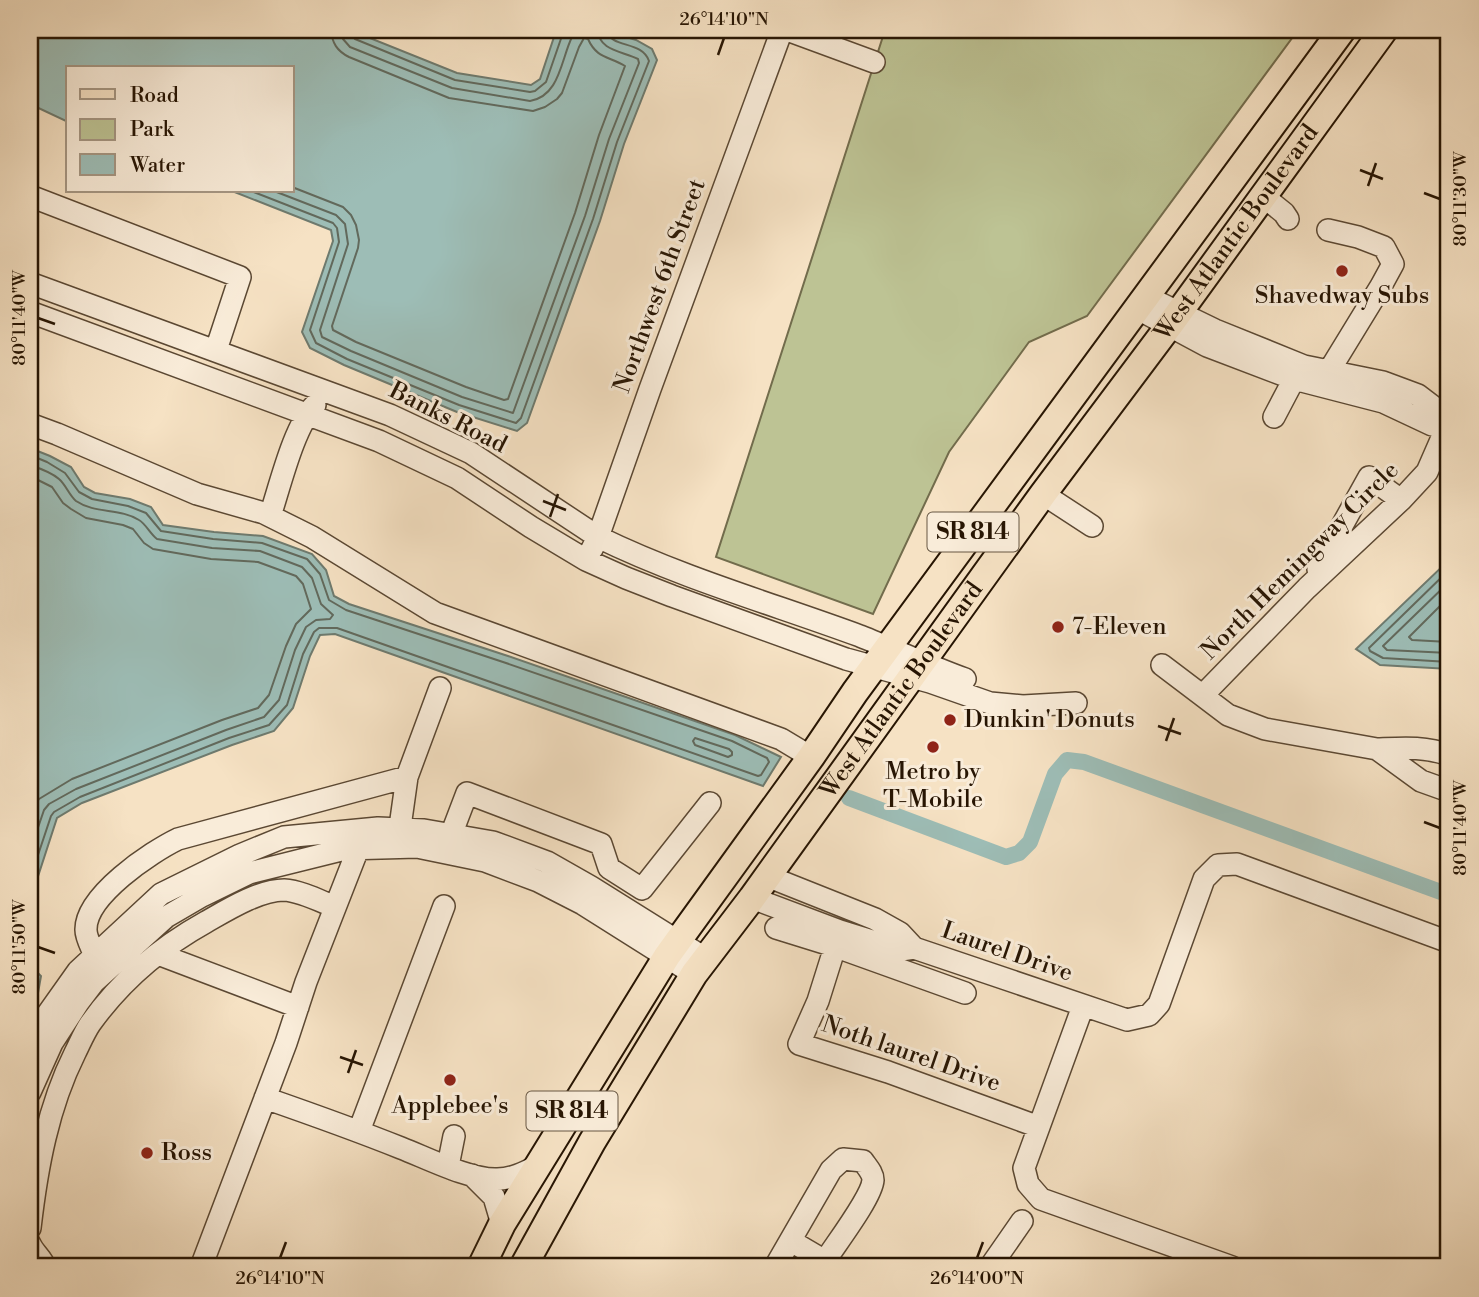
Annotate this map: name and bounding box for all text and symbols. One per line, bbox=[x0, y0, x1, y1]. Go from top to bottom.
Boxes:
text: 26°14'10"N bbox=[679, 8, 769, 31]
legend bbox=[66, 66, 294, 192]
text: Road bbox=[130, 83, 179, 109]
text: Park bbox=[130, 117, 175, 143]
street label: West Atlantic Boulevard bbox=[1148, 119, 1325, 348]
text: 80°11'30"W bbox=[1449, 151, 1472, 246]
text: Water bbox=[129, 153, 185, 179]
street label: Northwest 6th Street bbox=[607, 174, 713, 397]
marker: Shavedway Subs bbox=[1334, 263, 1350, 279]
text: 80°11'40"W bbox=[8, 269, 31, 366]
place label: Shavedway Subs bbox=[1255, 281, 1429, 311]
street label: Banks Road bbox=[383, 375, 512, 461]
street label: North Hemingway Circle bbox=[1195, 456, 1405, 666]
road number: SR 814 bbox=[928, 512, 1018, 552]
street label: West Atlantic Boulevard bbox=[813, 576, 990, 805]
place label: 7-Eleven bbox=[1072, 612, 1167, 642]
marker: 7-Eleven bbox=[1050, 619, 1066, 635]
place label: Dunkin' Donuts bbox=[964, 705, 1135, 735]
marker: Dunkin' Donuts bbox=[942, 712, 958, 728]
marker: Metro by T-Mobile bbox=[925, 739, 941, 755]
place label: Metro by T-Mobile bbox=[883, 757, 983, 815]
text: 80°11'40"W bbox=[1449, 779, 1472, 876]
text: 80°11'50"W bbox=[8, 899, 31, 994]
street label: Laurel Drive bbox=[937, 915, 1077, 989]
street label: Noth laurel Drive bbox=[818, 1009, 1004, 1099]
marker: Applebee's bbox=[442, 1072, 458, 1088]
place label: Applebee's bbox=[390, 1091, 509, 1121]
road number: SR 814 bbox=[526, 1092, 618, 1130]
place label: Ross bbox=[161, 1138, 212, 1168]
marker: Ross bbox=[139, 1145, 155, 1161]
text: 26°14'10"N bbox=[235, 1267, 325, 1290]
text: 26°14'00"N bbox=[930, 1267, 1025, 1290]

